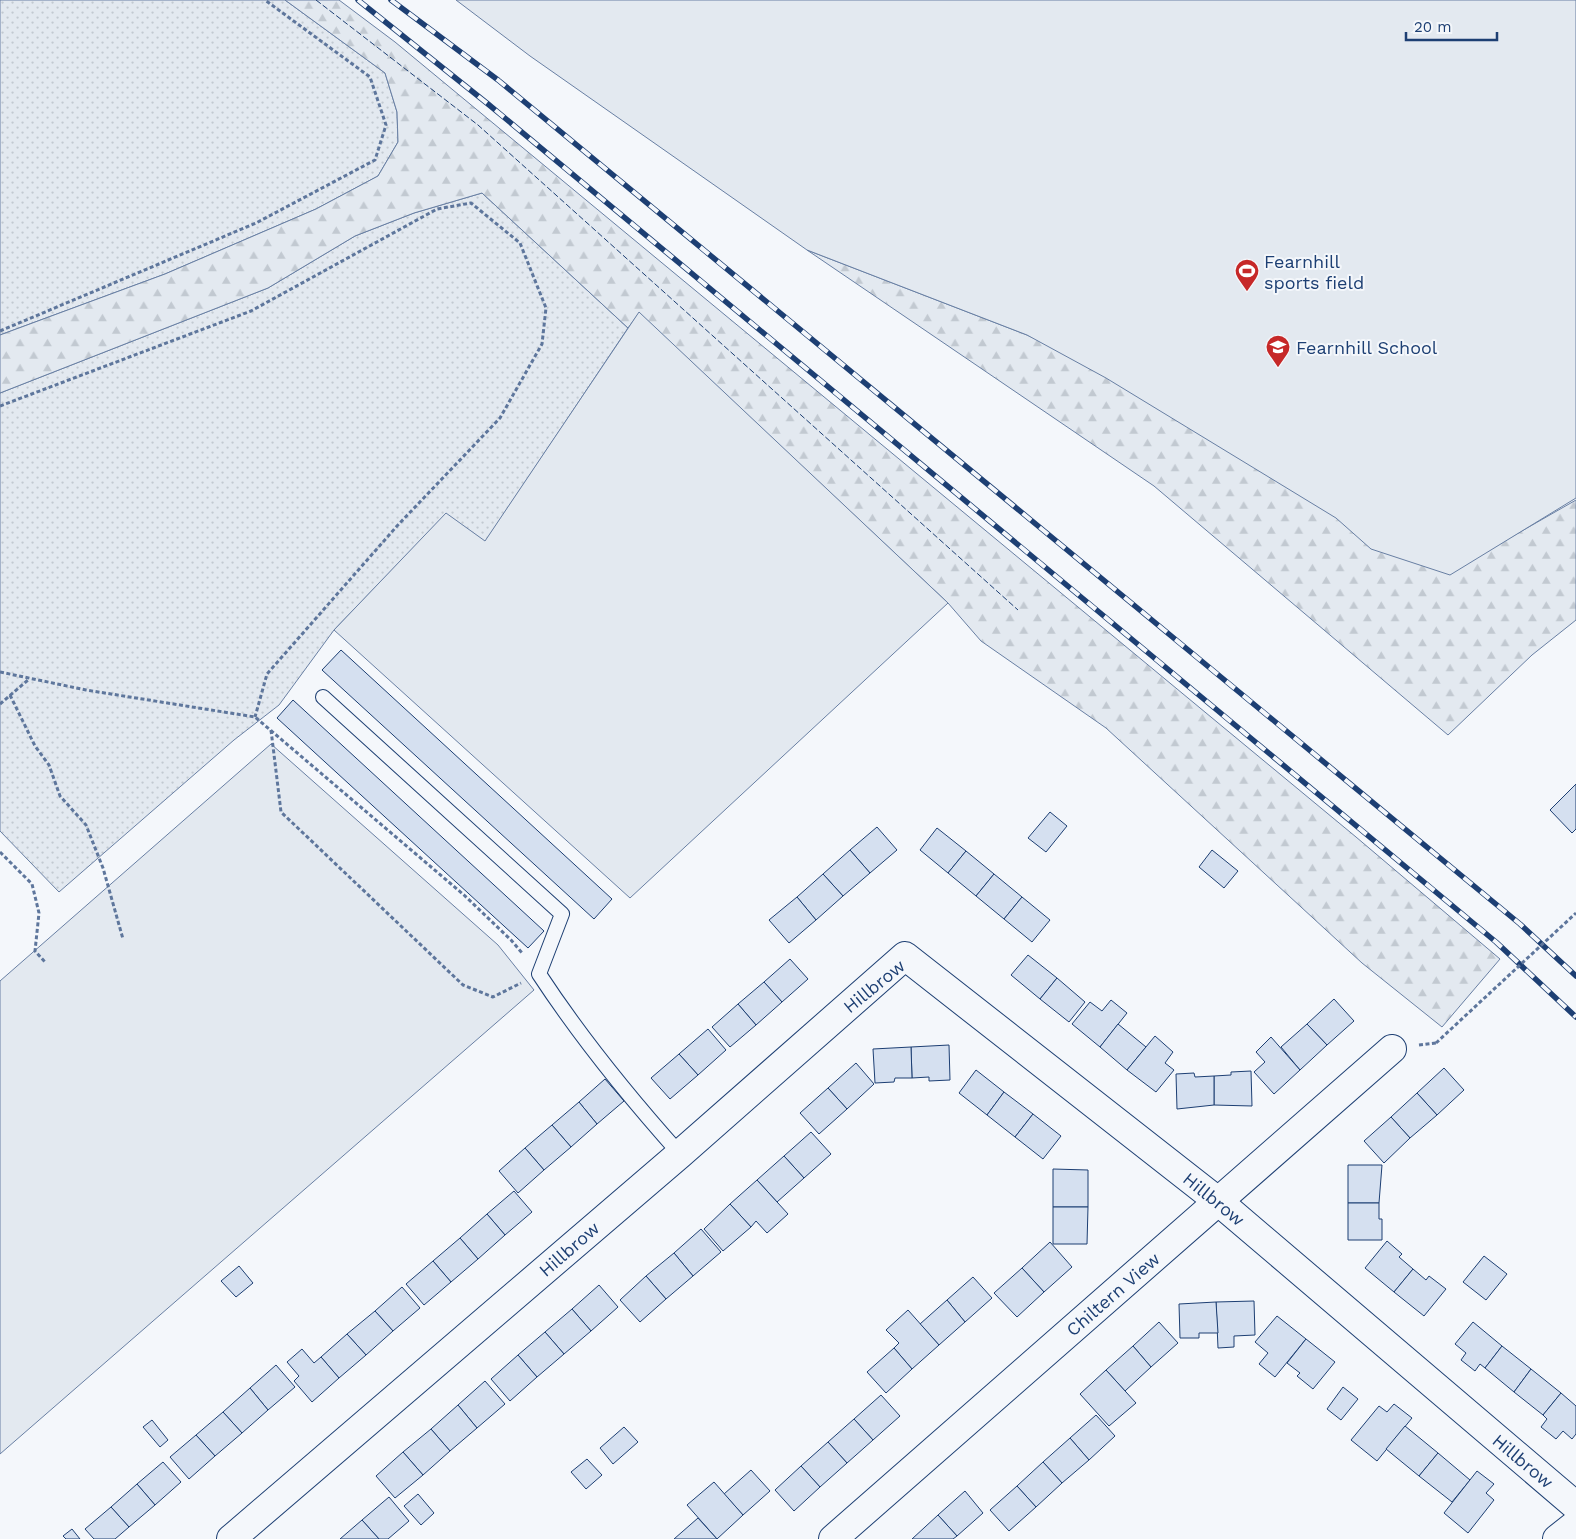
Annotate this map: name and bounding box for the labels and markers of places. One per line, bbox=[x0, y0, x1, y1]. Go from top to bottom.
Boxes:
place label: Fearnhill sports field bbox=[1264, 251, 1364, 293]
sports icon: Fearnhill sports field bbox=[1234, 258, 1260, 292]
school or university icon: Fearnhill School bbox=[1265, 334, 1291, 368]
place label: Fearnhill School bbox=[1296, 337, 1438, 358]

